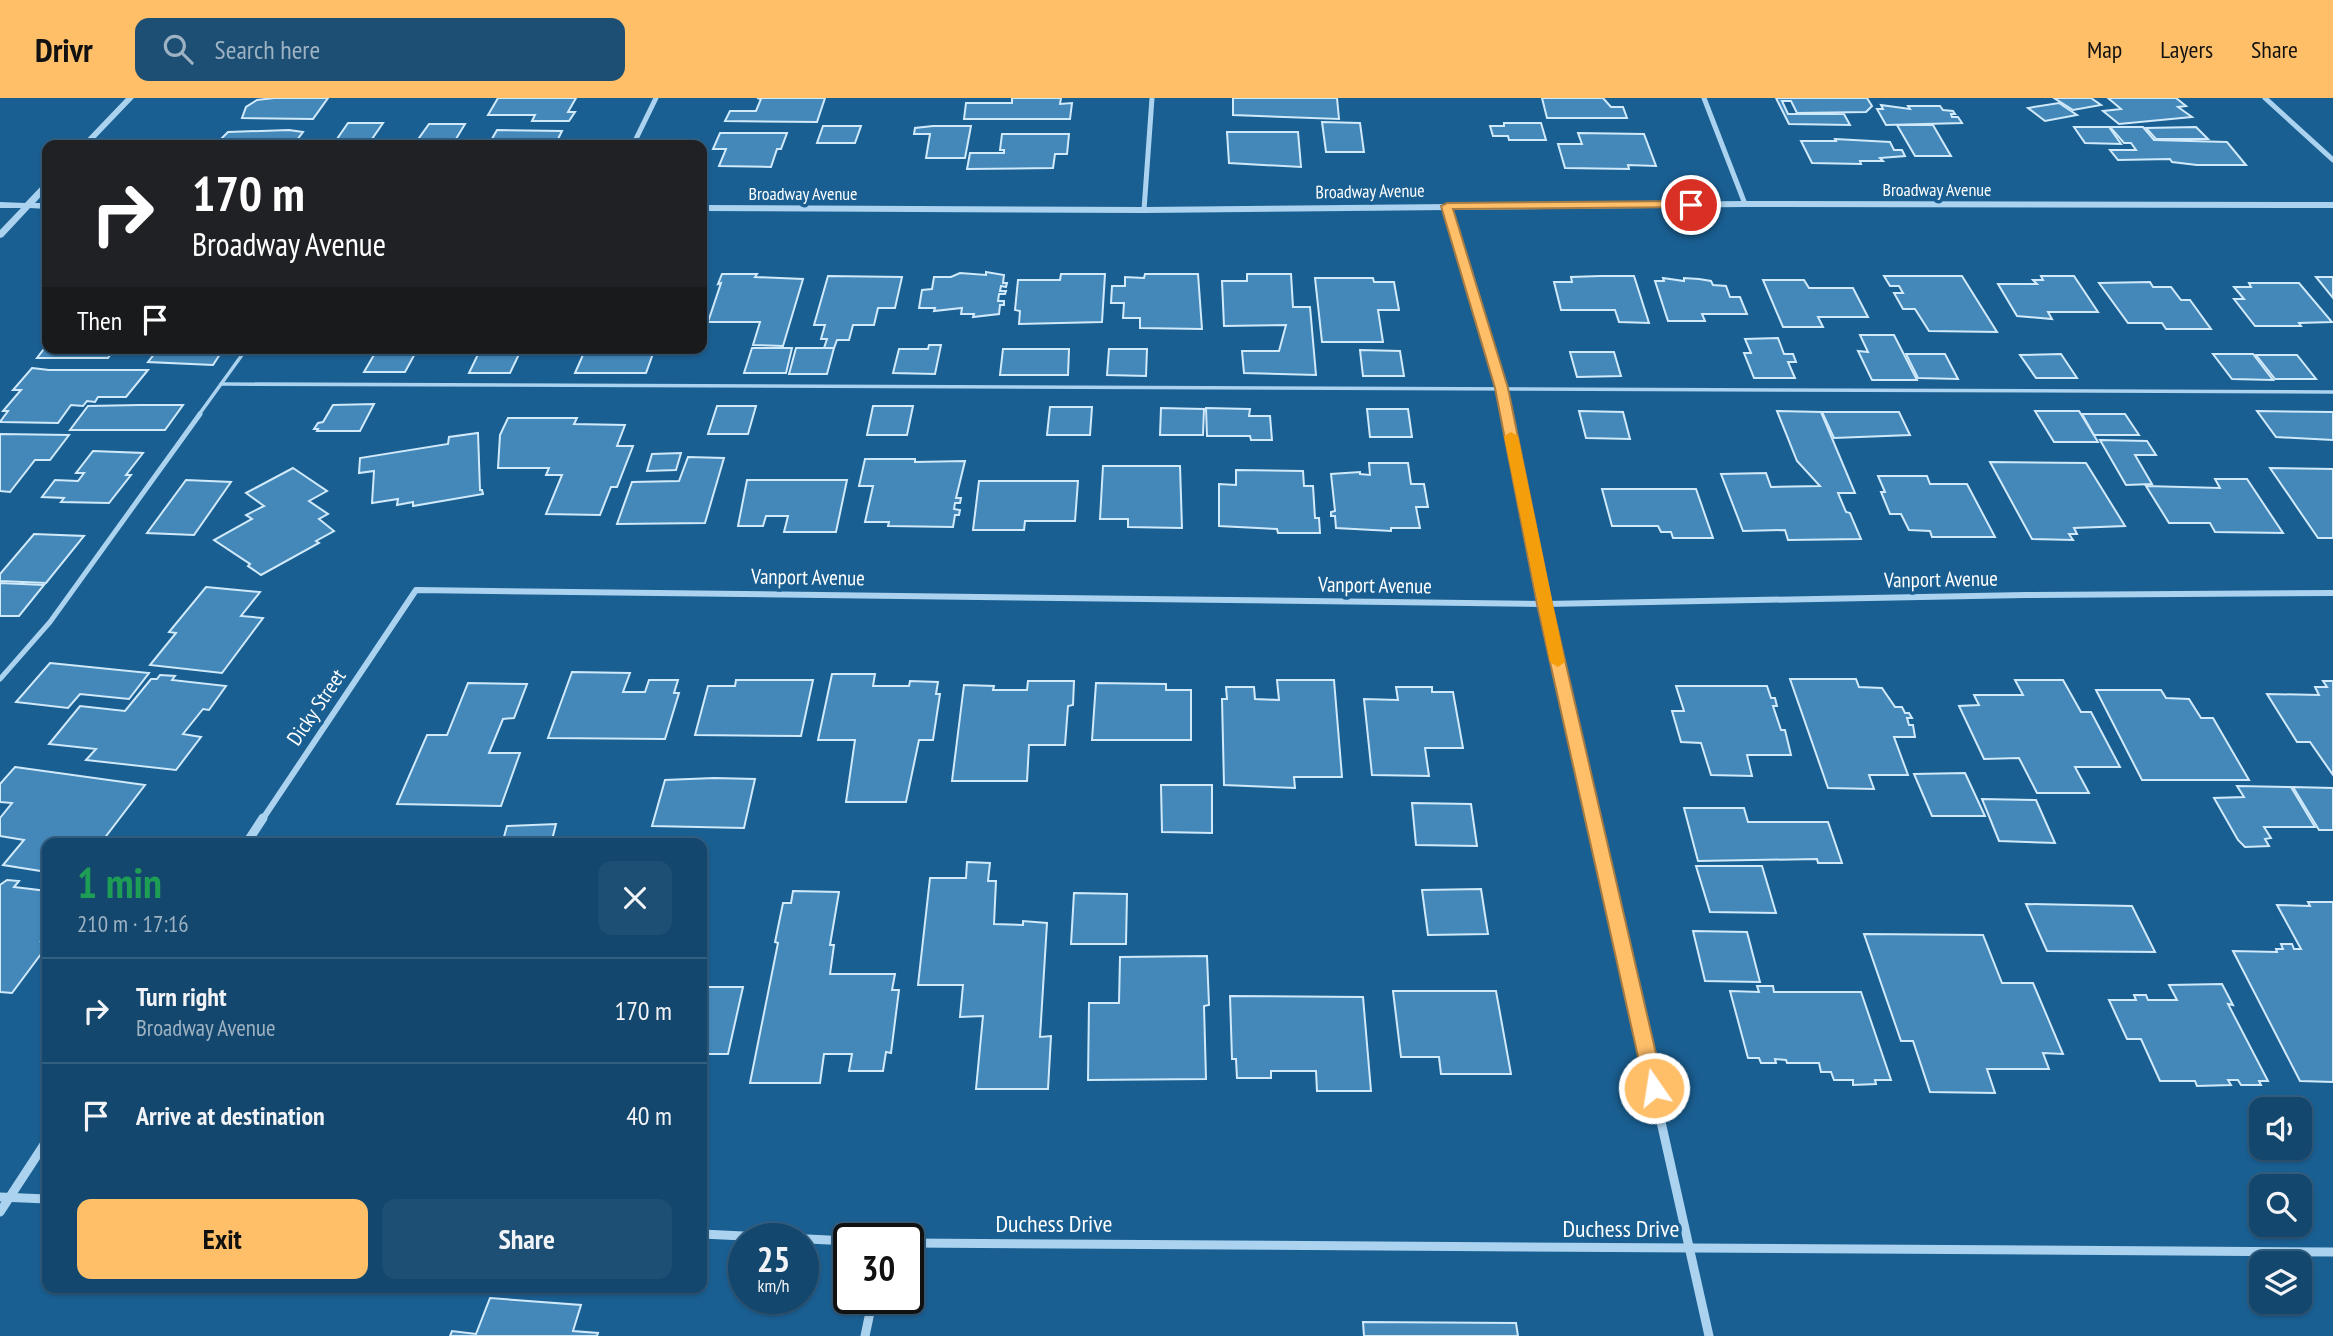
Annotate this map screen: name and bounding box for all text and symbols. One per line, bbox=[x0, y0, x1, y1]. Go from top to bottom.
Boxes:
search box bbox=[135, 18, 625, 81]
text: Drivr bbox=[35, 28, 93, 71]
icon: search bbox=[159, 30, 197, 68]
text: Search here bbox=[215, 33, 320, 66]
text: Map bbox=[2087, 34, 2122, 65]
text: Layers bbox=[2160, 34, 2213, 65]
text: Share bbox=[2251, 34, 2298, 65]
text: 170 m bbox=[192, 161, 305, 225]
icon: right bbox=[77, 168, 168, 259]
pin bbox=[1661, 175, 1721, 235]
street label: Broadway Avenue bbox=[1882, 178, 1992, 201]
street label: Broadway Avenue bbox=[1315, 179, 1425, 203]
street label: Broadway Avenue bbox=[748, 182, 858, 205]
icon: arrive bbox=[1672, 186, 1710, 224]
text: Broadway Avenue bbox=[192, 223, 386, 265]
icon: arrive bbox=[136, 301, 174, 339]
text: Then bbox=[77, 304, 122, 337]
street label: Vanport Avenue bbox=[750, 562, 865, 591]
street label: Vanport Avenue bbox=[1883, 565, 1998, 594]
street label: Vanport Avenue bbox=[1317, 570, 1432, 599]
street label: Dicky Street bbox=[281, 663, 351, 750]
text: 1 min bbox=[77, 855, 162, 910]
button: close bbox=[598, 861, 672, 935]
text: 210 m · 17:16 bbox=[77, 909, 189, 938]
text: Turn right bbox=[136, 980, 227, 1013]
icon: right bbox=[77, 992, 115, 1030]
text: 170 m bbox=[614, 994, 672, 1027]
text: Broadway Avenue bbox=[136, 1013, 275, 1042]
position arrow bbox=[1617, 1051, 1691, 1125]
icon: arrive bbox=[77, 1097, 115, 1135]
map controls bbox=[2249, 1097, 2312, 1314]
button: sound bbox=[2249, 1097, 2312, 1160]
text: Arrive at destination bbox=[136, 1099, 325, 1132]
text: 40 m bbox=[626, 1099, 672, 1132]
button: search bbox=[2249, 1174, 2312, 1237]
button: Exit bbox=[77, 1199, 368, 1279]
button: Share bbox=[382, 1199, 672, 1279]
street label: Duchess Drive bbox=[996, 1208, 1112, 1239]
street label: Duchess Drive bbox=[1563, 1213, 1679, 1244]
speed limit sign: 30 bbox=[833, 1223, 924, 1314]
text: 25 bbox=[757, 1236, 790, 1282]
button: layers bbox=[2249, 1251, 2312, 1314]
text: km/h bbox=[758, 1274, 789, 1297]

